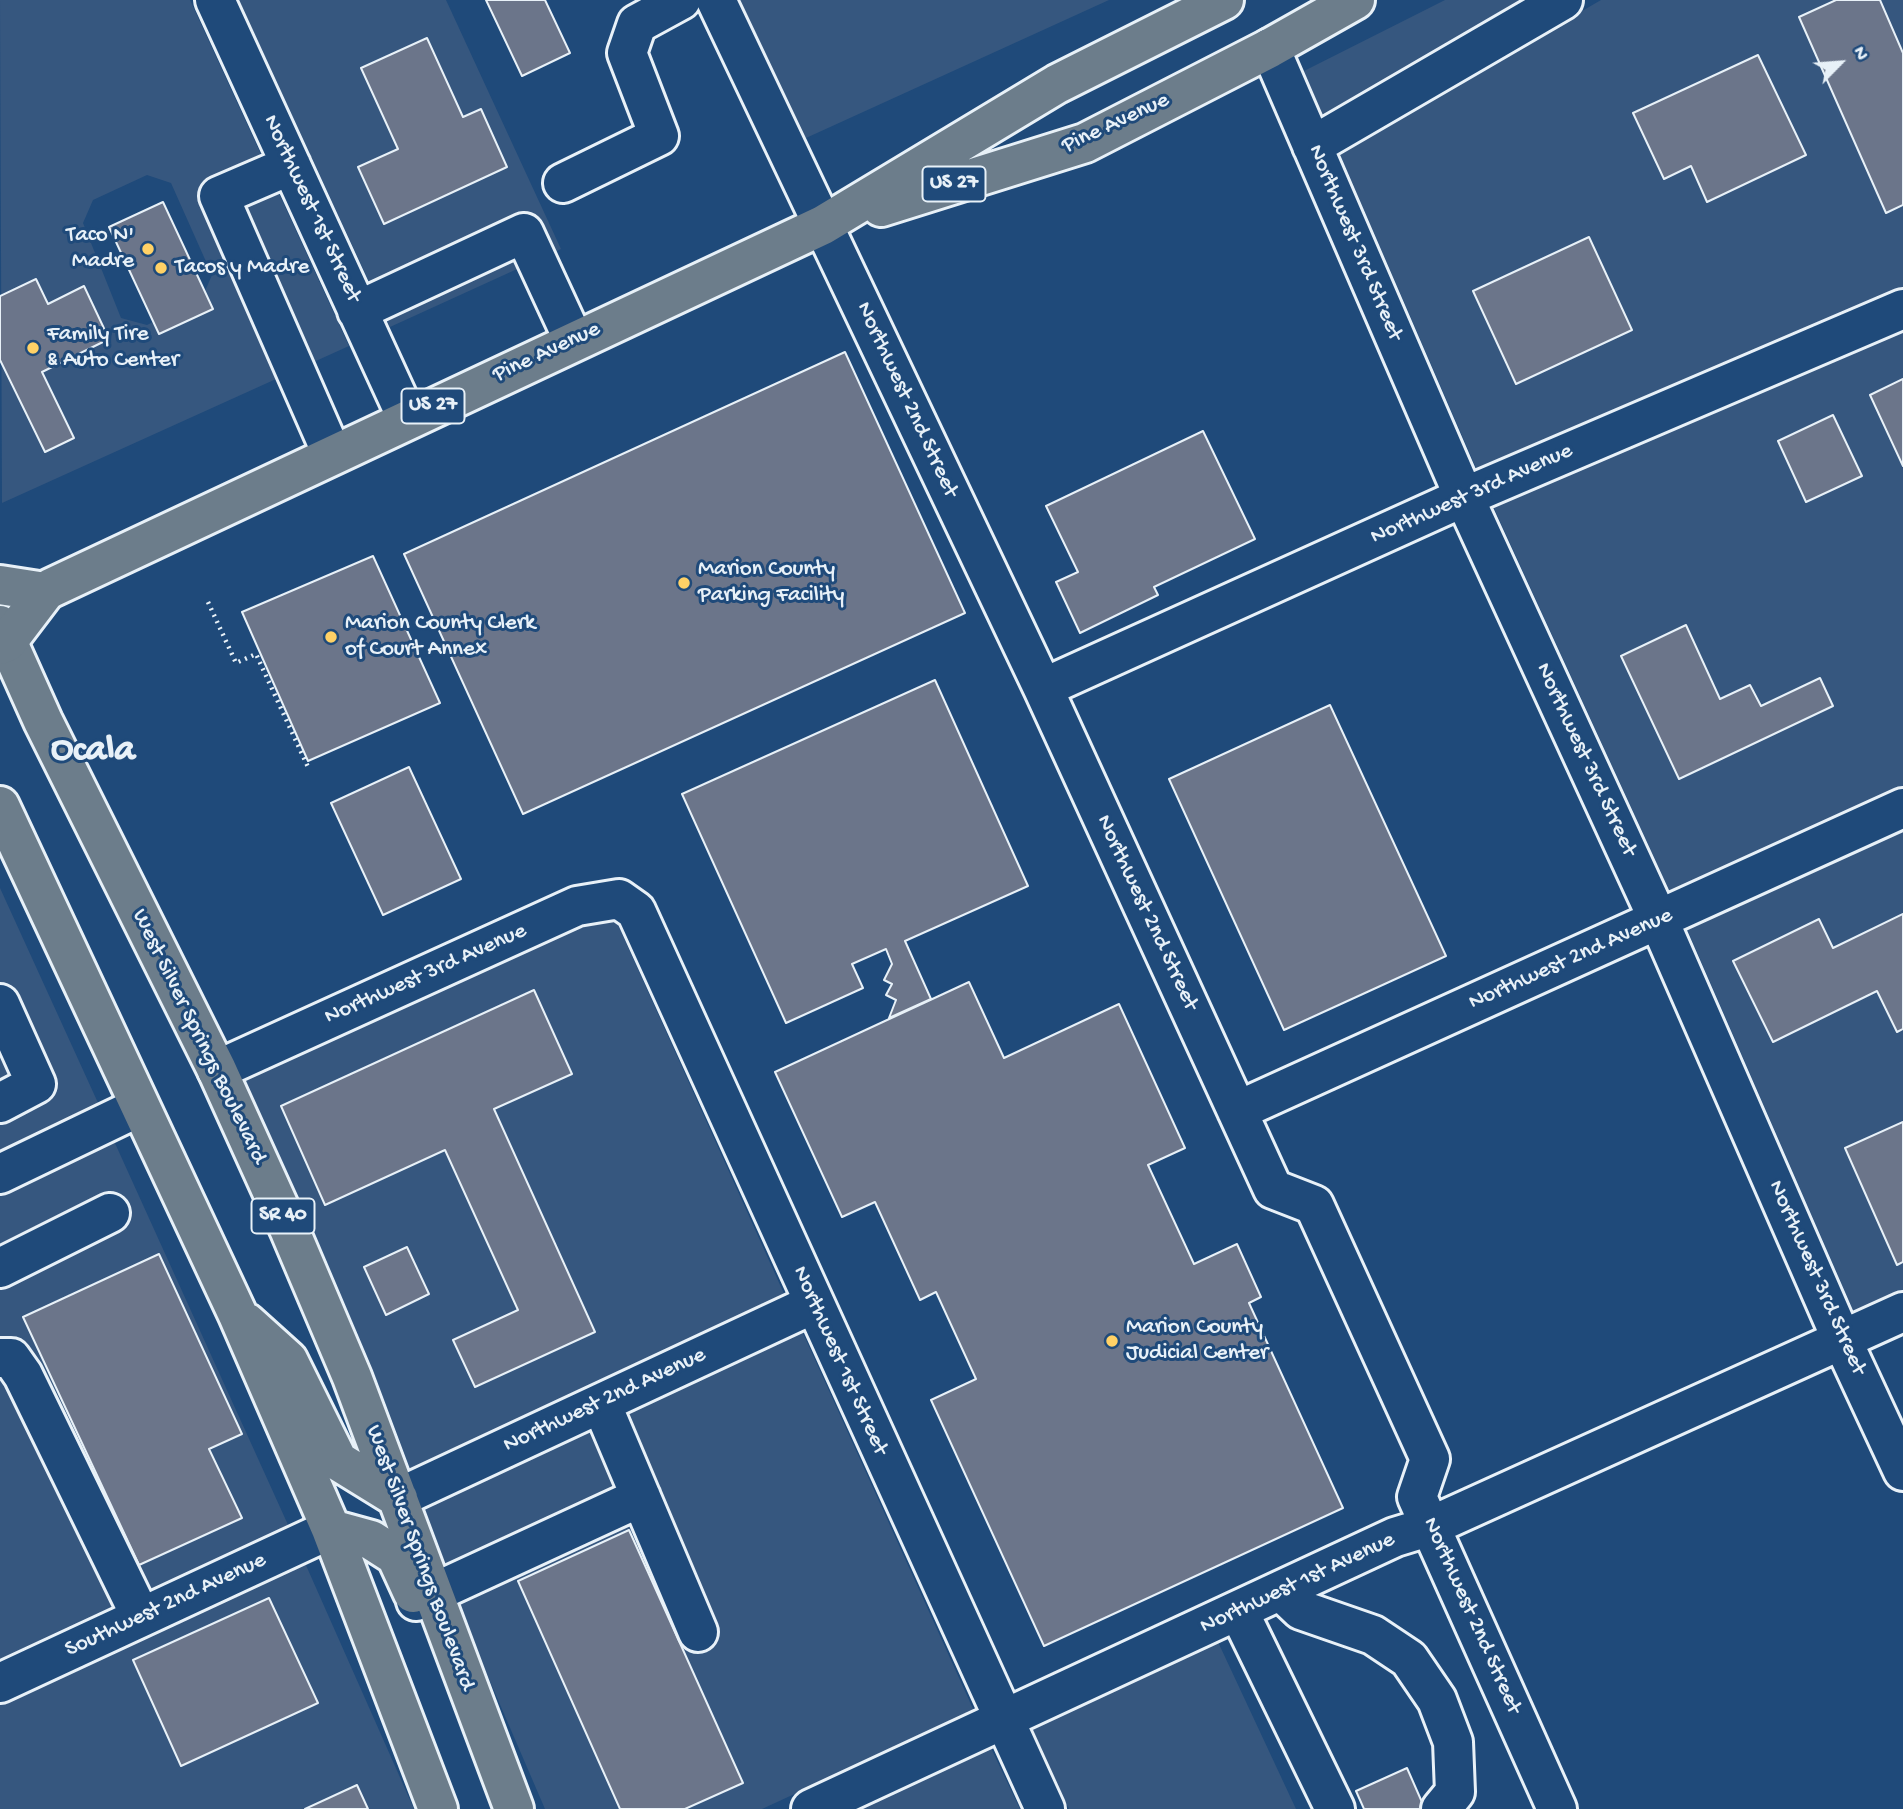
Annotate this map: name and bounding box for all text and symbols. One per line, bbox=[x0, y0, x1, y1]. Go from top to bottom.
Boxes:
north arrow bbox=[1805, 28, 1875, 98]
text: N bbox=[1846, 43, 1873, 64]
street label: Pine Avenue bbox=[1058, 87, 1174, 161]
street label: Northwest 1st Street bbox=[255, 111, 367, 307]
street label: Northwest 3rd Street bbox=[1300, 141, 1408, 345]
road number: US 27 bbox=[922, 166, 986, 202]
place label: Taco N' Madre bbox=[66, 222, 134, 276]
marker: Taco N' Madre bbox=[140, 241, 156, 257]
place label: Tacos y Madre bbox=[175, 254, 309, 282]
marker: Tacos y Madre bbox=[153, 260, 169, 276]
street label: Northwest 2nd Street bbox=[849, 298, 963, 502]
street label: Pine Avenue bbox=[489, 316, 605, 390]
place label: Family Tire & Auto Center bbox=[47, 321, 179, 375]
marker: Family Tire & Auto Center bbox=[25, 340, 41, 356]
road number: US 27 bbox=[402, 388, 464, 424]
street label: Northwest 3rd Avenue bbox=[1367, 438, 1577, 552]
place label: Marion County Parking Facility bbox=[698, 556, 844, 610]
marker: Marion County Parking Facility bbox=[676, 575, 692, 591]
place label: Marion County Clerk of Court Annex bbox=[345, 610, 535, 664]
marker: Marion County Clerk of Court Annex bbox=[323, 629, 339, 645]
street label: Northwest 3rd Street bbox=[1528, 659, 1642, 861]
district label: Ocala bbox=[51, 730, 135, 774]
street label: Northwest 2nd Street bbox=[1089, 811, 1203, 1015]
street label: Northwest 2nd Avenue bbox=[1465, 903, 1677, 1017]
street label: West Silver Springs Boulevard bbox=[124, 905, 272, 1169]
street label: Northwest 3rd Avenue bbox=[321, 918, 531, 1032]
street label: Northwest 3rd Street bbox=[1761, 1176, 1871, 1380]
road number: SR 40 bbox=[252, 1198, 314, 1234]
street label: Northwest 1st Street bbox=[785, 1262, 893, 1460]
place label: Marion County Judicial Center bbox=[1126, 1314, 1268, 1368]
marker: Marion County Judicial Center bbox=[1104, 1333, 1120, 1349]
street label: Northwest 2nd Avenue bbox=[499, 1342, 711, 1460]
street label: West Silver Springs Boulevard bbox=[358, 1422, 480, 1694]
street label: Northwest 2nd Street bbox=[1415, 1513, 1527, 1719]
street label: Northwest 1st Avenue bbox=[1196, 1527, 1400, 1641]
street label: Southwest 2nd Avenue bbox=[61, 1547, 271, 1665]

